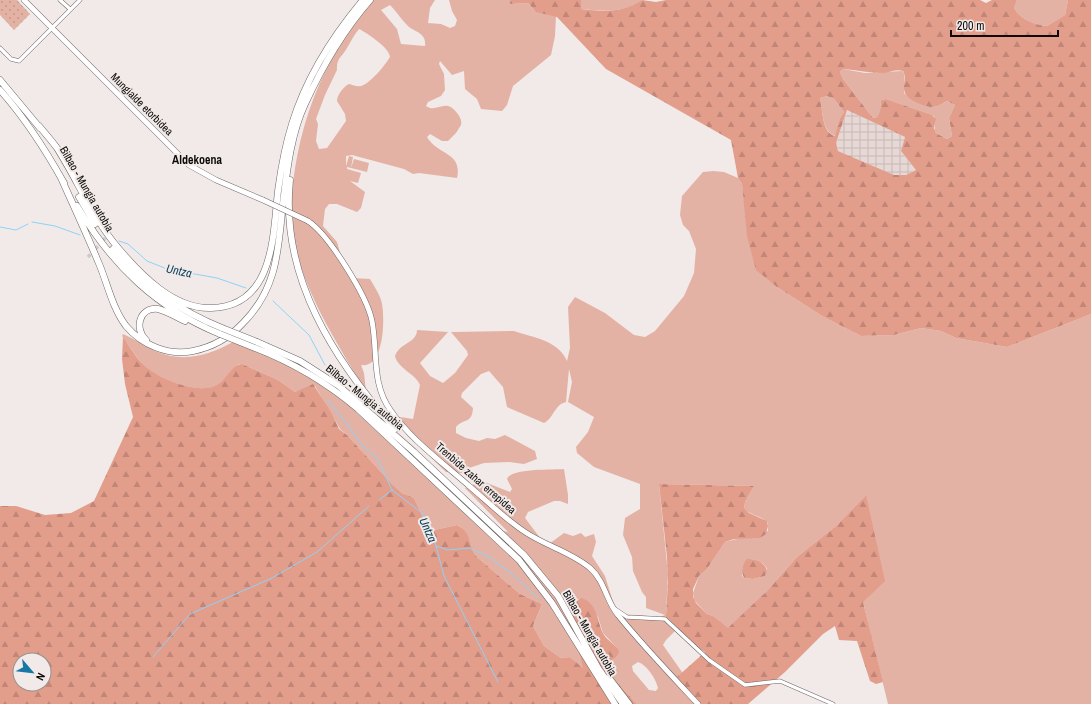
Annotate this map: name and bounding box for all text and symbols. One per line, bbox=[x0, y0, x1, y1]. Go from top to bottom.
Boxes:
scale bar bbox=[951, 12, 1058, 38]
text: 200 m bbox=[957, 18, 984, 34]
street label: Mungialde etorbidea bbox=[108, 70, 176, 138]
street label: Bilbao - Mungia autobia bbox=[57, 144, 117, 234]
district label: Aldekoena bbox=[172, 152, 222, 168]
water label: Untza bbox=[165, 261, 194, 282]
street label: Bilbao - Mungia autobia bbox=[323, 361, 407, 433]
street label: Trenbide zahar errepidea bbox=[433, 439, 519, 517]
water label: Untza bbox=[415, 515, 441, 545]
street label: Bilbao - Mungia autobia bbox=[560, 588, 620, 678]
north arrow bbox=[12, 652, 52, 692]
text: N bbox=[33, 671, 49, 683]

